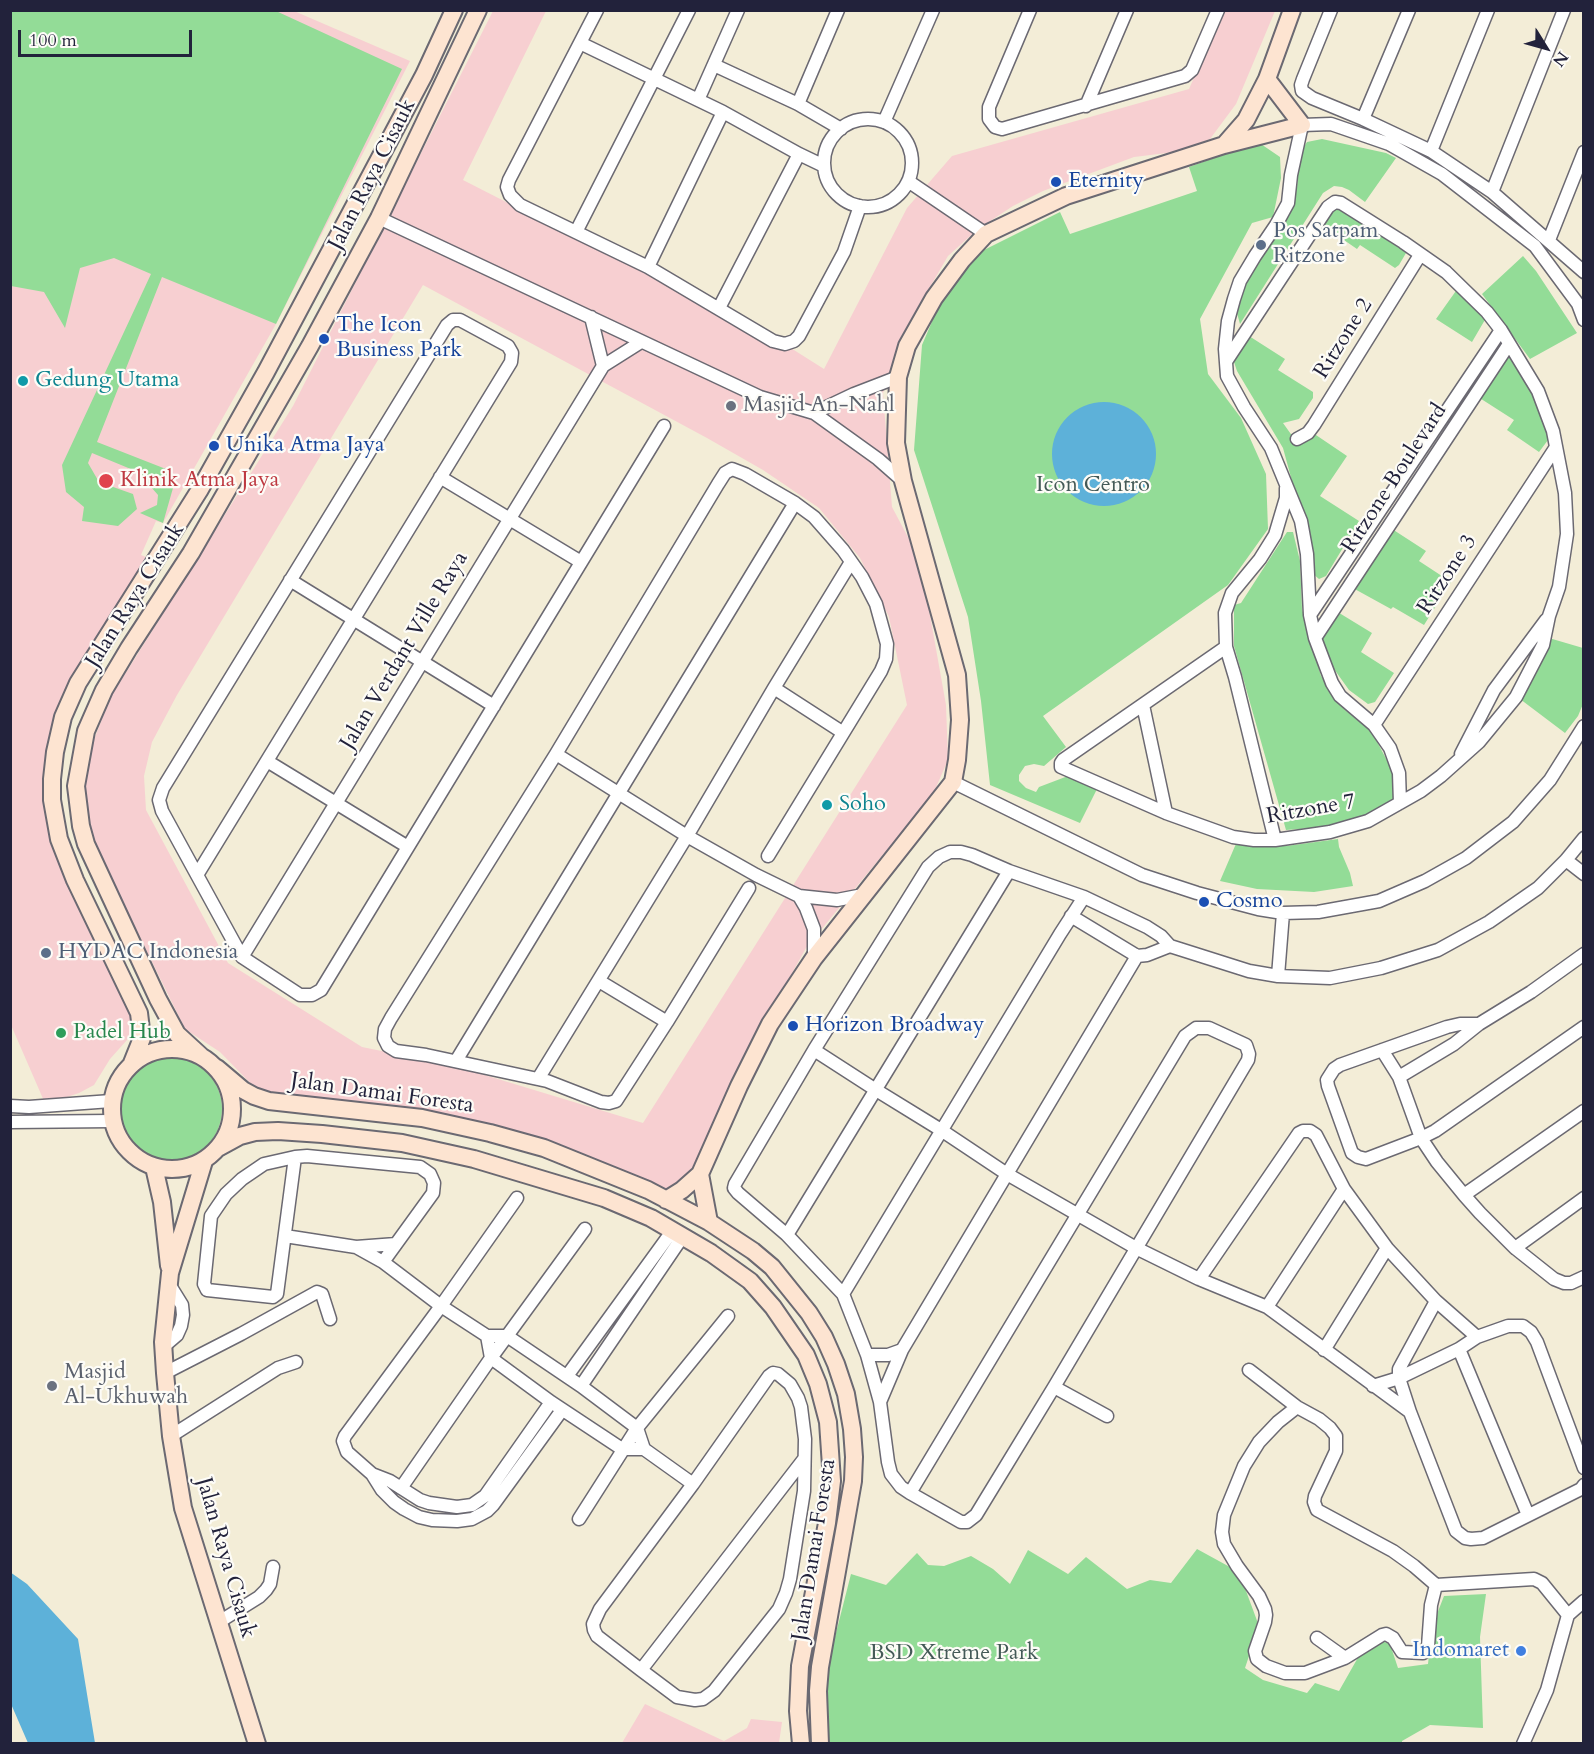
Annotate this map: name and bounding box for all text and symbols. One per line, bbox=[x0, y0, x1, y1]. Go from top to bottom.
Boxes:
scale bar bbox=[21, 18, 195, 56]
north arrow bbox=[1516, 18, 1576, 78]
text: 100 m bbox=[29, 28, 77, 53]
text: N bbox=[1547, 47, 1573, 71]
street label: Jalan Raya Cisauk bbox=[324, 95, 422, 255]
place label: Eternity bbox=[1068, 169, 1144, 195]
marker: Eternity bbox=[1049, 175, 1063, 189]
place label: Pos Satpam Ritzone bbox=[1273, 219, 1378, 270]
marker: Pos Satpam Ritzone bbox=[1254, 238, 1268, 252]
street label: Ritzone 2 bbox=[1309, 294, 1379, 384]
place label: The Icon Business Park bbox=[336, 313, 462, 364]
marker: The Icon Business Park bbox=[317, 332, 331, 346]
place label: Gedung Utama bbox=[35, 368, 179, 394]
marker: Gedung Utama bbox=[16, 374, 30, 388]
place label: Masjid An-Nahl bbox=[743, 393, 894, 419]
marker: Masjid An-Nahl bbox=[724, 399, 738, 413]
street label: Ritzone Boulevard bbox=[1337, 399, 1453, 559]
place label: Unika Atma Jaya bbox=[226, 433, 385, 459]
marker: Unika Atma Jaya bbox=[207, 439, 221, 453]
place label: Klinik Atma Jaya bbox=[120, 468, 279, 494]
marker: Klinik Atma Jaya bbox=[97, 472, 115, 490]
park label: Icon Centro bbox=[1036, 473, 1150, 499]
street label: Jalan Raya Cisauk bbox=[81, 519, 191, 673]
street label: Ritzone 3 bbox=[1412, 530, 1484, 620]
street label: Jalan Verdant Ville Raya bbox=[335, 547, 475, 755]
street label: Ritzone 7 bbox=[1265, 789, 1357, 831]
place label: Soho bbox=[839, 792, 886, 818]
marker: Soho bbox=[820, 798, 834, 812]
place label: Cosmo bbox=[1216, 889, 1283, 915]
marker: Cosmo bbox=[1197, 895, 1211, 909]
place label: HYDAC Indonesia bbox=[58, 940, 238, 966]
marker: HYDAC Indonesia bbox=[39, 946, 53, 960]
place label: Horizon Broadway bbox=[805, 1013, 984, 1039]
marker: Horizon Broadway bbox=[786, 1019, 800, 1033]
place label: Padel Hub bbox=[73, 1020, 171, 1046]
marker: Padel Hub bbox=[54, 1026, 68, 1040]
street label: Jalan Damai Foresta bbox=[289, 1068, 475, 1120]
place label: Masjid Al-Ukhuwah bbox=[64, 1360, 188, 1412]
marker: Masjid Al-Ukhuwah bbox=[45, 1379, 59, 1393]
street label: Jalan Damai Foresta bbox=[788, 1457, 842, 1643]
street label: Jalan Raya Cisauk bbox=[189, 1475, 261, 1641]
place label: Indomaret bbox=[1412, 1638, 1509, 1664]
park label: BSD Xtreme Park bbox=[870, 1641, 1038, 1667]
marker: Indomaret bbox=[1514, 1644, 1528, 1658]

